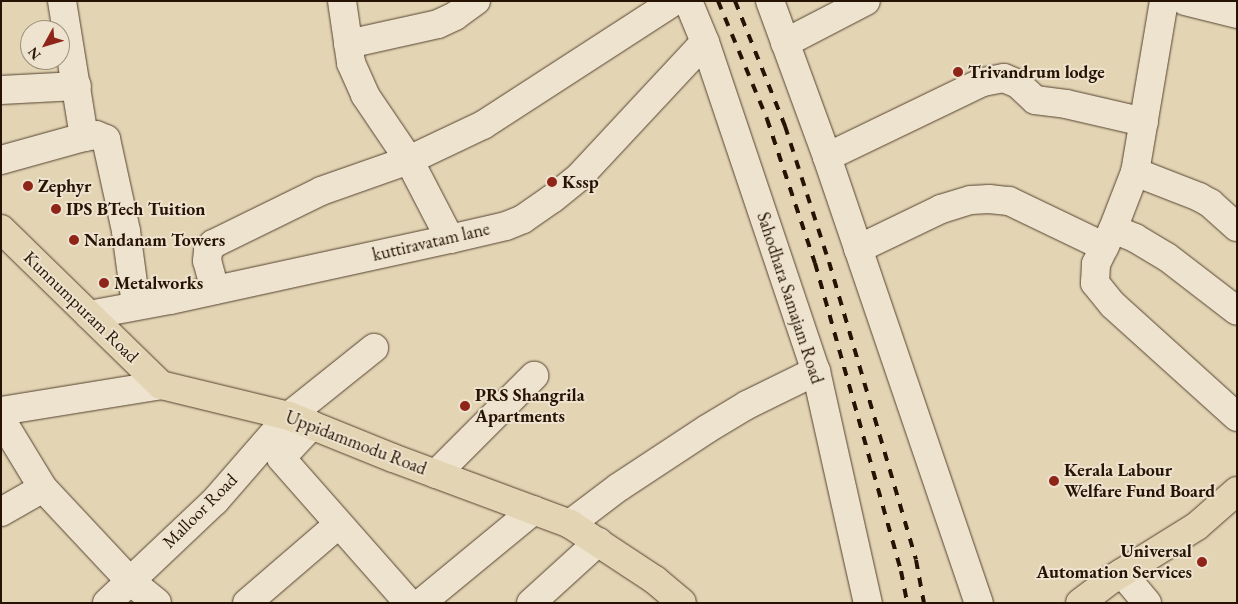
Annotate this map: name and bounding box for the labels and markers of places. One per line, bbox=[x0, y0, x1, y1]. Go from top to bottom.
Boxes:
place label: Trivandrum lodge bbox=[968, 61, 1105, 83]
marker: Trivandrum lodge bbox=[952, 66, 964, 78]
place label: Kssp bbox=[562, 171, 599, 193]
place label: Zephyr bbox=[38, 175, 92, 197]
marker: Kssp bbox=[546, 176, 558, 188]
marker: Zephyr bbox=[22, 180, 34, 192]
place label: IPS BTech Tuition bbox=[66, 198, 205, 220]
marker: IPS BTech Tuition bbox=[50, 203, 62, 215]
place label: Nandanam Towers bbox=[84, 229, 225, 251]
marker: Nandanam Towers bbox=[68, 234, 80, 246]
place label: Metalworks bbox=[114, 272, 203, 294]
marker: Metalworks bbox=[98, 277, 110, 289]
place label: PRS Shangrila Apartments bbox=[475, 385, 585, 428]
marker: PRS Shangrila Apartments bbox=[459, 400, 471, 412]
place label: Kerala Labour Welfare Fund Board bbox=[1064, 460, 1215, 502]
marker: Kerala Labour Welfare Fund Board bbox=[1048, 475, 1060, 487]
place label: Universal Automation Services bbox=[1036, 541, 1192, 584]
marker: Universal Automation Services bbox=[1196, 556, 1208, 568]

